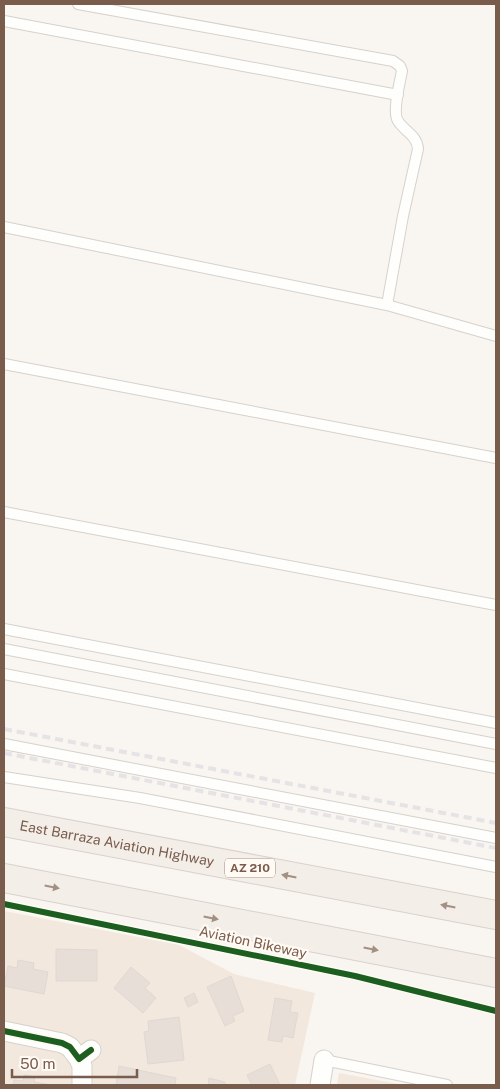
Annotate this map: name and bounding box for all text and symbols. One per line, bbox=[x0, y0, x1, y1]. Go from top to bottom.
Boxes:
street label: East Barraza Aviation Highway bbox=[18, 817, 216, 870]
road number: AZ 210 bbox=[225, 858, 275, 878]
one-way arrow bbox=[280, 871, 296, 879]
one-way arrow bbox=[44, 884, 60, 892]
one-way arrow bbox=[440, 902, 456, 910]
one-way arrow bbox=[204, 914, 219, 922]
street label: Aviation Bikeway bbox=[198, 923, 309, 961]
one-way arrow bbox=[363, 945, 378, 953]
scale bar bbox=[12, 1046, 138, 1078]
text: 50 m bbox=[20, 1055, 55, 1072]

